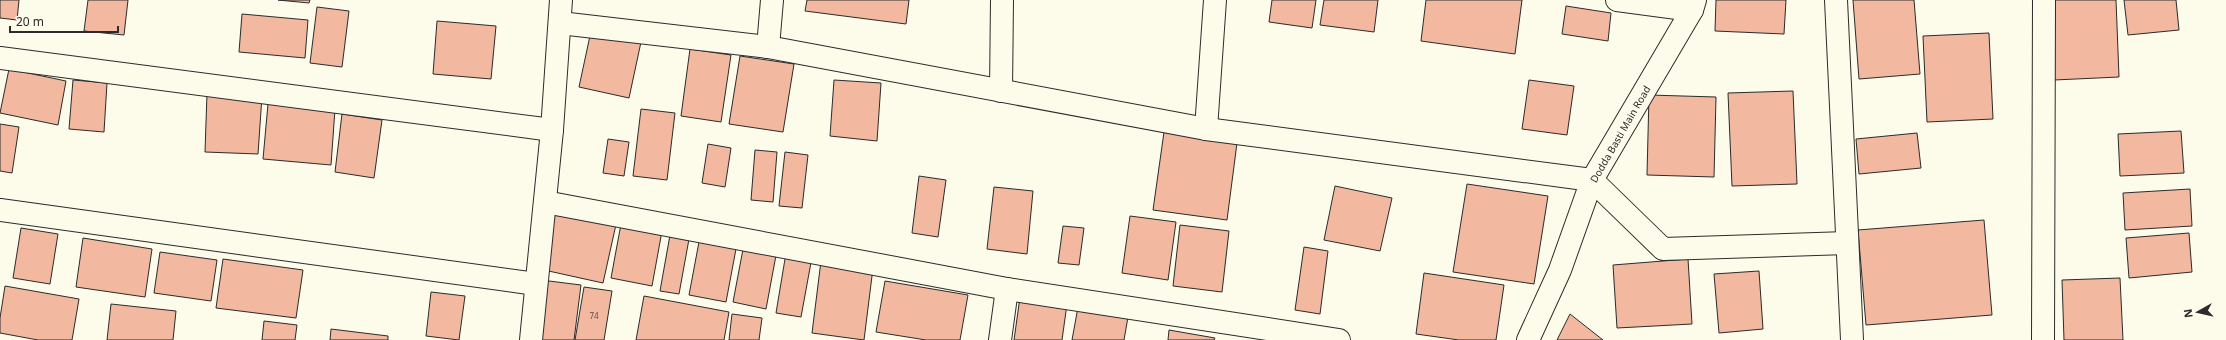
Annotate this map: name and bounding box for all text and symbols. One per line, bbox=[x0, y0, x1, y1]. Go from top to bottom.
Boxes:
scale bar bbox=[10, 8, 118, 34]
text: 20 m bbox=[16, 13, 44, 30]
street label: Dodda Basti Main Road bbox=[1587, 83, 1653, 185]
north arrow bbox=[2178, 292, 2218, 332]
text: N bbox=[2180, 308, 2196, 319]
house number: 74 bbox=[589, 310, 599, 321]

